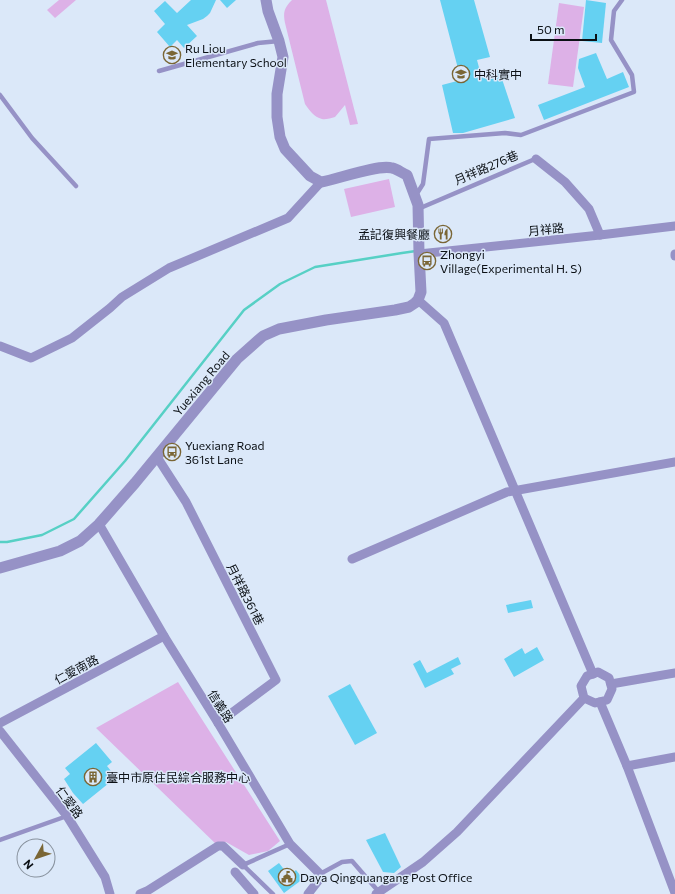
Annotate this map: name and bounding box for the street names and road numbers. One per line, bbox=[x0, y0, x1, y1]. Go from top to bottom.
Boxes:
street label: 月祥路276巷 bbox=[452, 147, 520, 187]
street label: 月祥路 bbox=[527, 220, 565, 238]
street label: Yuexiang Road bbox=[170, 348, 232, 418]
street label: 月祥路361巷 bbox=[224, 561, 268, 627]
street label: 仁愛南路 bbox=[52, 652, 100, 686]
street label: 信義路 bbox=[206, 687, 236, 725]
street label: 仁愛路 bbox=[54, 783, 86, 821]

